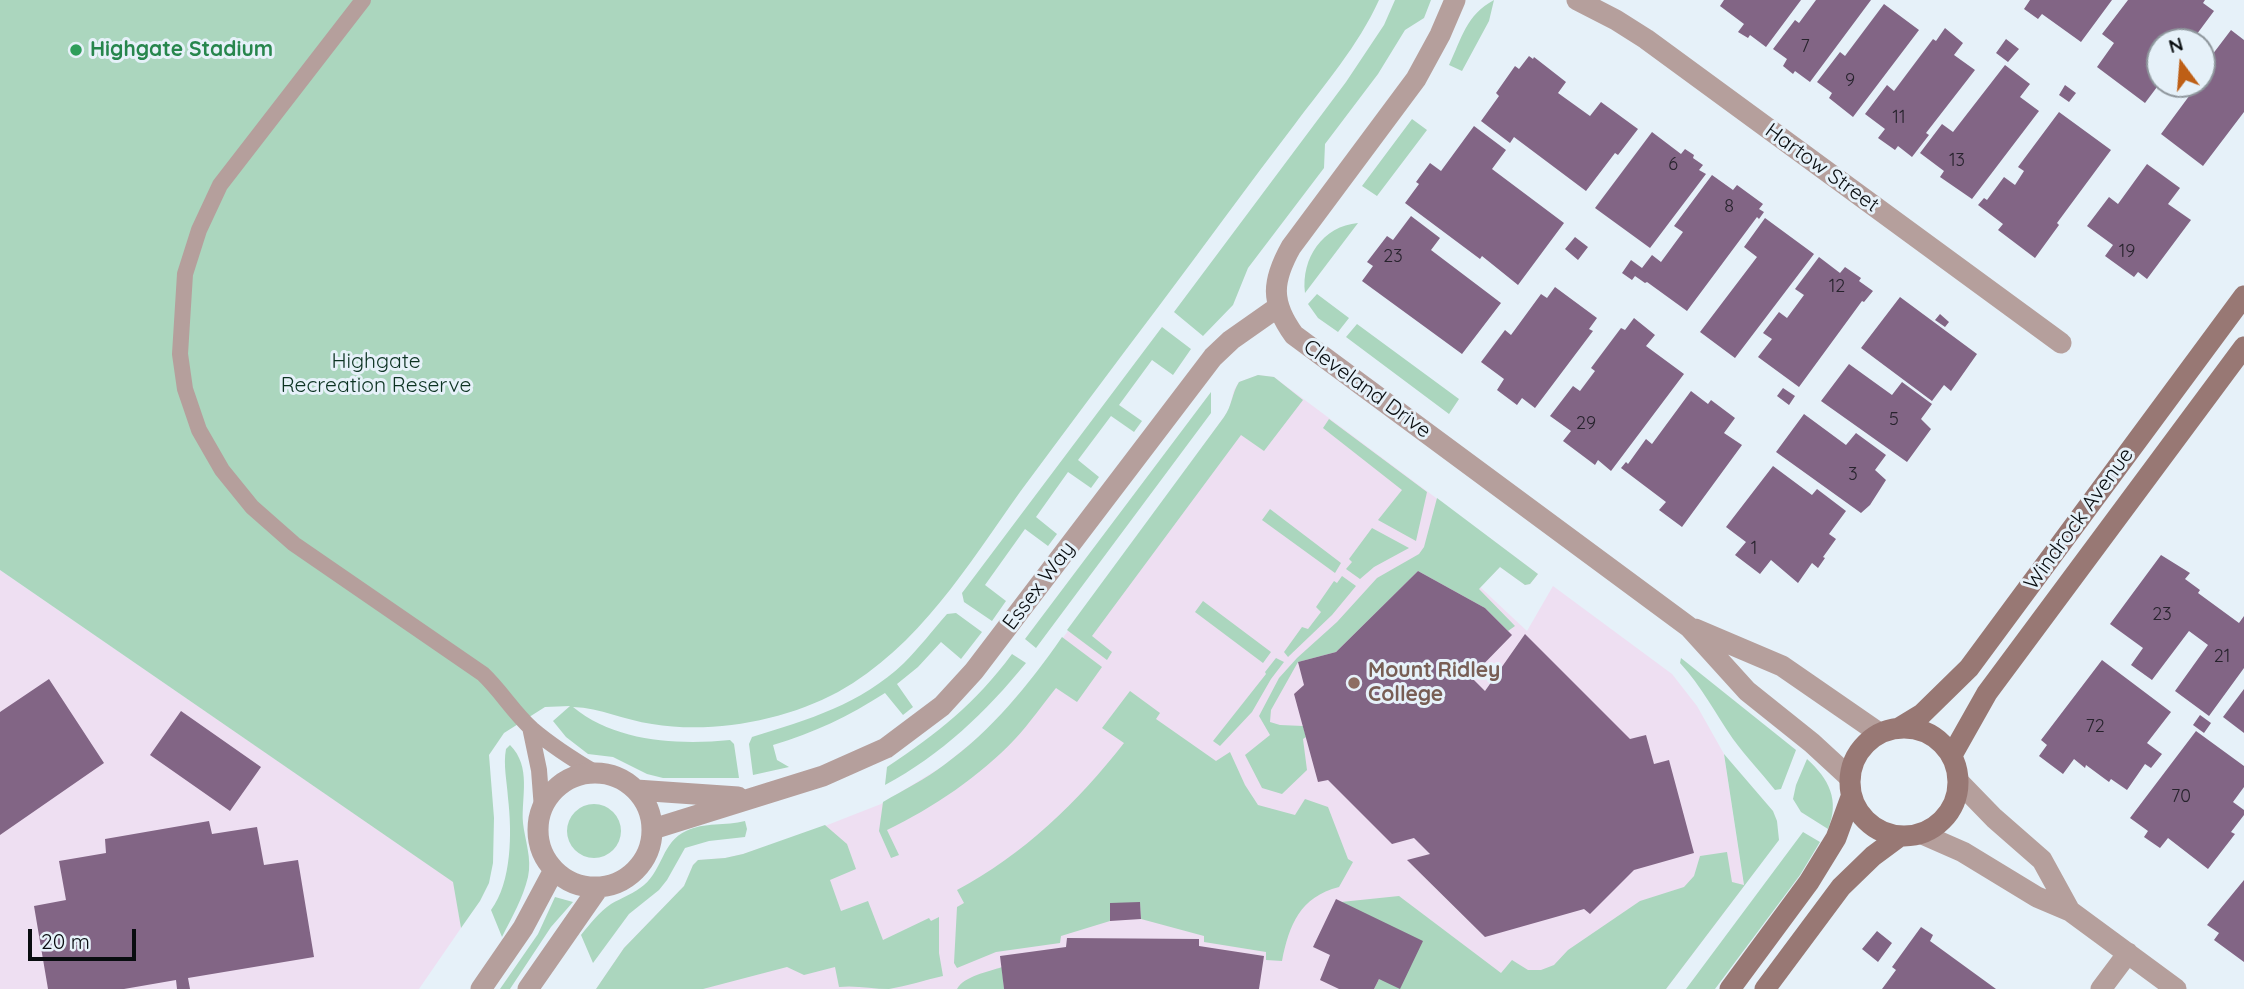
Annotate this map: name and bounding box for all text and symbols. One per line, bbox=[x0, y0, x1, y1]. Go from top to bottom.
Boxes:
north arrow bbox=[2146, 28, 2216, 98]
text: N bbox=[2166, 31, 2186, 58]
house number: 7 bbox=[1800, 36, 1810, 58]
place label: Highgate Stadium bbox=[90, 37, 273, 63]
marker: Highgate Stadium bbox=[68, 42, 84, 58]
house number: 9 bbox=[1845, 70, 1855, 92]
house number: 11 bbox=[1892, 107, 1906, 129]
street label: Hartow Street bbox=[1760, 118, 1884, 218]
house number: 13 bbox=[1949, 150, 1965, 172]
house number: 6 bbox=[1668, 154, 1678, 176]
house number: 8 bbox=[1724, 196, 1734, 218]
house number: 19 bbox=[2119, 241, 2135, 263]
house number: 23 bbox=[1383, 246, 1403, 268]
house number: 12 bbox=[1829, 276, 1845, 298]
street label: Cleveland Drive bbox=[1298, 334, 1436, 444]
park label: Highgate Recreation Reserve bbox=[281, 349, 471, 399]
house number: 5 bbox=[1889, 409, 1899, 431]
house number: 29 bbox=[1576, 413, 1596, 435]
street label: Windrock Avenue bbox=[2019, 443, 2139, 595]
house number: 3 bbox=[1848, 464, 1858, 486]
street label: Essex Way bbox=[998, 537, 1080, 635]
house number: 1 bbox=[1751, 538, 1757, 560]
house number: 23 bbox=[2152, 604, 2172, 626]
house number: 21 bbox=[2214, 646, 2230, 668]
place label: Mount Ridley College bbox=[1368, 658, 1500, 708]
marker: Mount Ridley College bbox=[1346, 675, 1362, 691]
house number: 72 bbox=[2085, 716, 2105, 738]
house number: 70 bbox=[2171, 786, 2191, 808]
scale bar bbox=[32, 916, 140, 960]
text: 20 m bbox=[41, 928, 90, 954]

